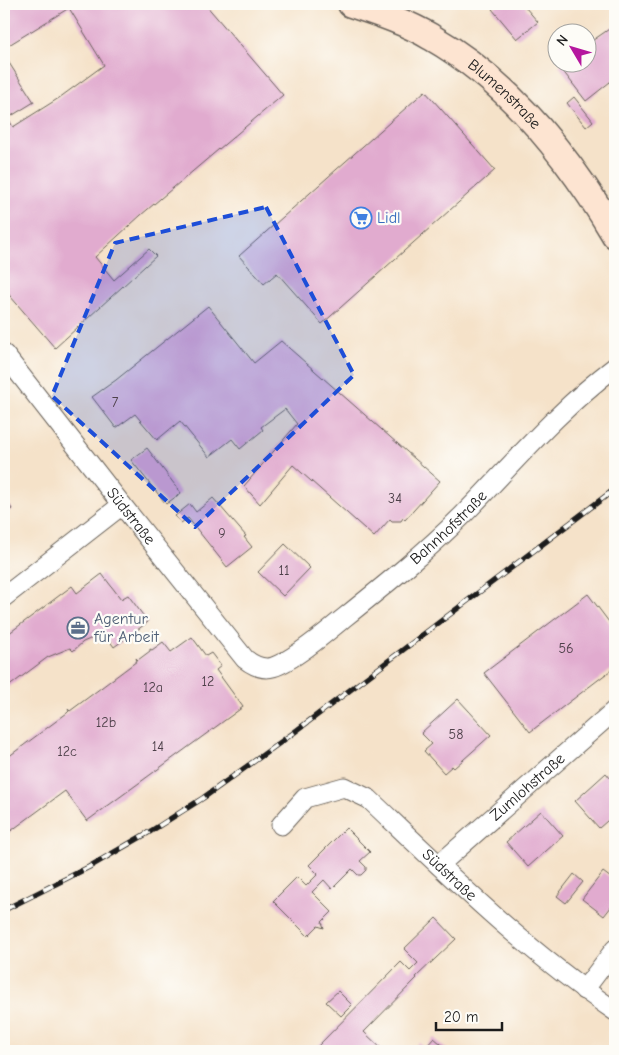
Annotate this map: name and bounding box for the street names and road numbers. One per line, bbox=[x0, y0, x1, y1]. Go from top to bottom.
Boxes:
street label: Blumenstraße bbox=[464, 55, 545, 133]
street label: Südstraße bbox=[103, 484, 159, 548]
street label: Bahnhofstraße bbox=[407, 487, 491, 568]
street label: Zumlohstraße bbox=[487, 749, 569, 825]
street label: Südstraße bbox=[419, 845, 480, 905]

